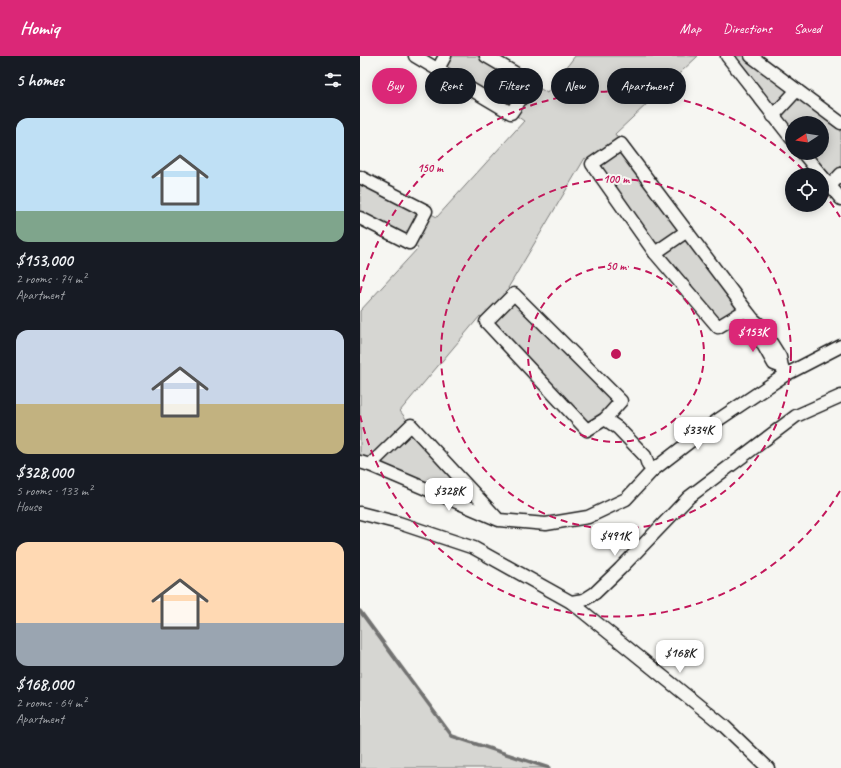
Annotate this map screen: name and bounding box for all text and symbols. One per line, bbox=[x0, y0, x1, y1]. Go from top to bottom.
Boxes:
text: Homiq bbox=[20, 16, 59, 40]
text: Map bbox=[680, 20, 701, 37]
text: Directions bbox=[723, 20, 772, 37]
text: Saved bbox=[794, 20, 821, 37]
chip: Buy bbox=[372, 68, 417, 104]
chip: Rent bbox=[425, 68, 476, 104]
chip: Filters bbox=[484, 68, 543, 104]
chip: New bbox=[551, 68, 599, 104]
chip: Apartment bbox=[607, 68, 686, 104]
icon: filters bbox=[322, 69, 344, 91]
text: 5 homes bbox=[16, 70, 64, 91]
north arrow bbox=[785, 116, 829, 160]
map controls bbox=[785, 116, 829, 212]
icon: home bbox=[144, 144, 216, 216]
text: 150 m bbox=[417, 160, 444, 176]
button: locate bbox=[785, 168, 829, 212]
text: 100 m bbox=[603, 171, 630, 187]
text: $153,000 bbox=[16, 250, 73, 271]
text: 50 m bbox=[606, 258, 627, 274]
text: 2 rooms · 74 m² bbox=[16, 271, 86, 287]
text: Apartment bbox=[16, 287, 64, 303]
pin: $153K bbox=[725, 319, 781, 353]
text: $153K bbox=[738, 324, 768, 340]
centre of rings bbox=[609, 347, 623, 361]
icon: home bbox=[144, 356, 216, 428]
pin: $334K bbox=[670, 417, 726, 451]
text: $334K bbox=[683, 422, 713, 438]
text: $328,000 bbox=[16, 462, 73, 483]
pin: $328K bbox=[421, 478, 477, 512]
text: 5 rooms · 133 m² bbox=[16, 483, 92, 499]
text: $328K bbox=[434, 483, 464, 499]
text: House bbox=[16, 499, 41, 515]
pin: $491K bbox=[587, 523, 643, 557]
text: $491K bbox=[600, 528, 630, 544]
icon: home bbox=[144, 568, 216, 640]
pin: $168K bbox=[652, 640, 708, 674]
text: $168K bbox=[665, 645, 695, 661]
text: $168,000 bbox=[16, 674, 73, 695]
text: 2 rooms · 64 m² bbox=[16, 695, 86, 711]
text: Apartment bbox=[16, 711, 64, 727]

